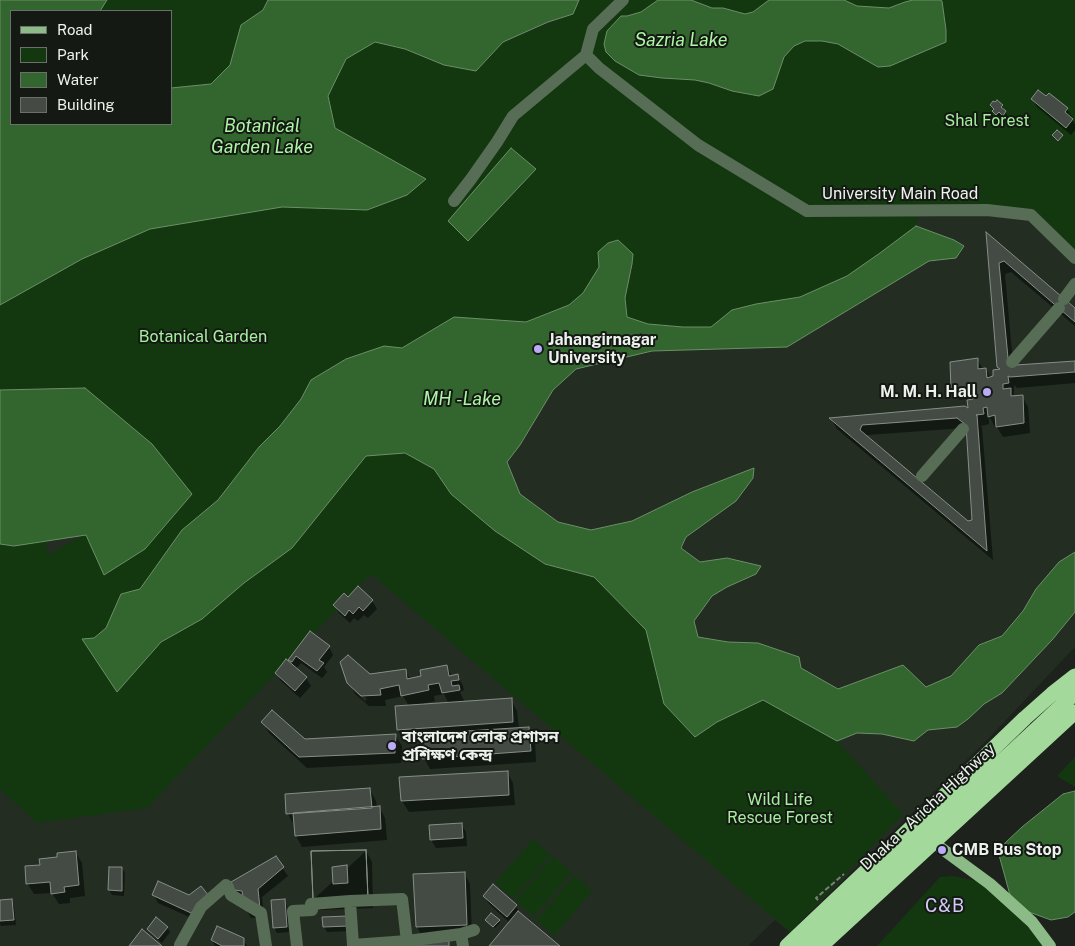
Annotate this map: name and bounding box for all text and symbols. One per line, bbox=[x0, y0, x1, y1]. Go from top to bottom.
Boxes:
legend bbox=[10, 10, 172, 125]
text: Road bbox=[57, 21, 93, 38]
water label: Sazria Lake bbox=[634, 29, 728, 51]
text: Park bbox=[57, 46, 89, 63]
text: Water bbox=[57, 71, 99, 88]
text: Building bbox=[57, 96, 115, 113]
park label: Shal Forest bbox=[944, 111, 1030, 131]
water label: Botanical Garden Lake bbox=[211, 115, 313, 158]
street label: University Main Road bbox=[822, 184, 978, 204]
park label: Botanical Garden bbox=[139, 327, 267, 347]
place label: Jahangirnagar University bbox=[548, 330, 656, 368]
marker: Jahangirnagar University bbox=[532, 343, 544, 355]
place label: M. M. H. Hall bbox=[880, 382, 977, 402]
marker: M. M. H. Hall bbox=[981, 386, 993, 398]
water label: MH -Lake bbox=[423, 388, 501, 410]
place label: বাংলাদেশ লোক প্রশাসন প্রশিক্ষণ কেন্দ্র bbox=[402, 727, 559, 765]
marker: বাংলাদেশ লোক প্রশাসন প্রশিক্ষণ কেন্দ্র bbox=[386, 740, 398, 752]
street label: Dhaka - Aricha Highway bbox=[857, 740, 999, 874]
park label: Wild Life Rescue Forest bbox=[727, 790, 833, 828]
place label: CMB Bus Stop bbox=[952, 840, 1061, 860]
marker: CMB Bus Stop bbox=[936, 844, 948, 856]
district label: C&B bbox=[925, 895, 965, 917]

